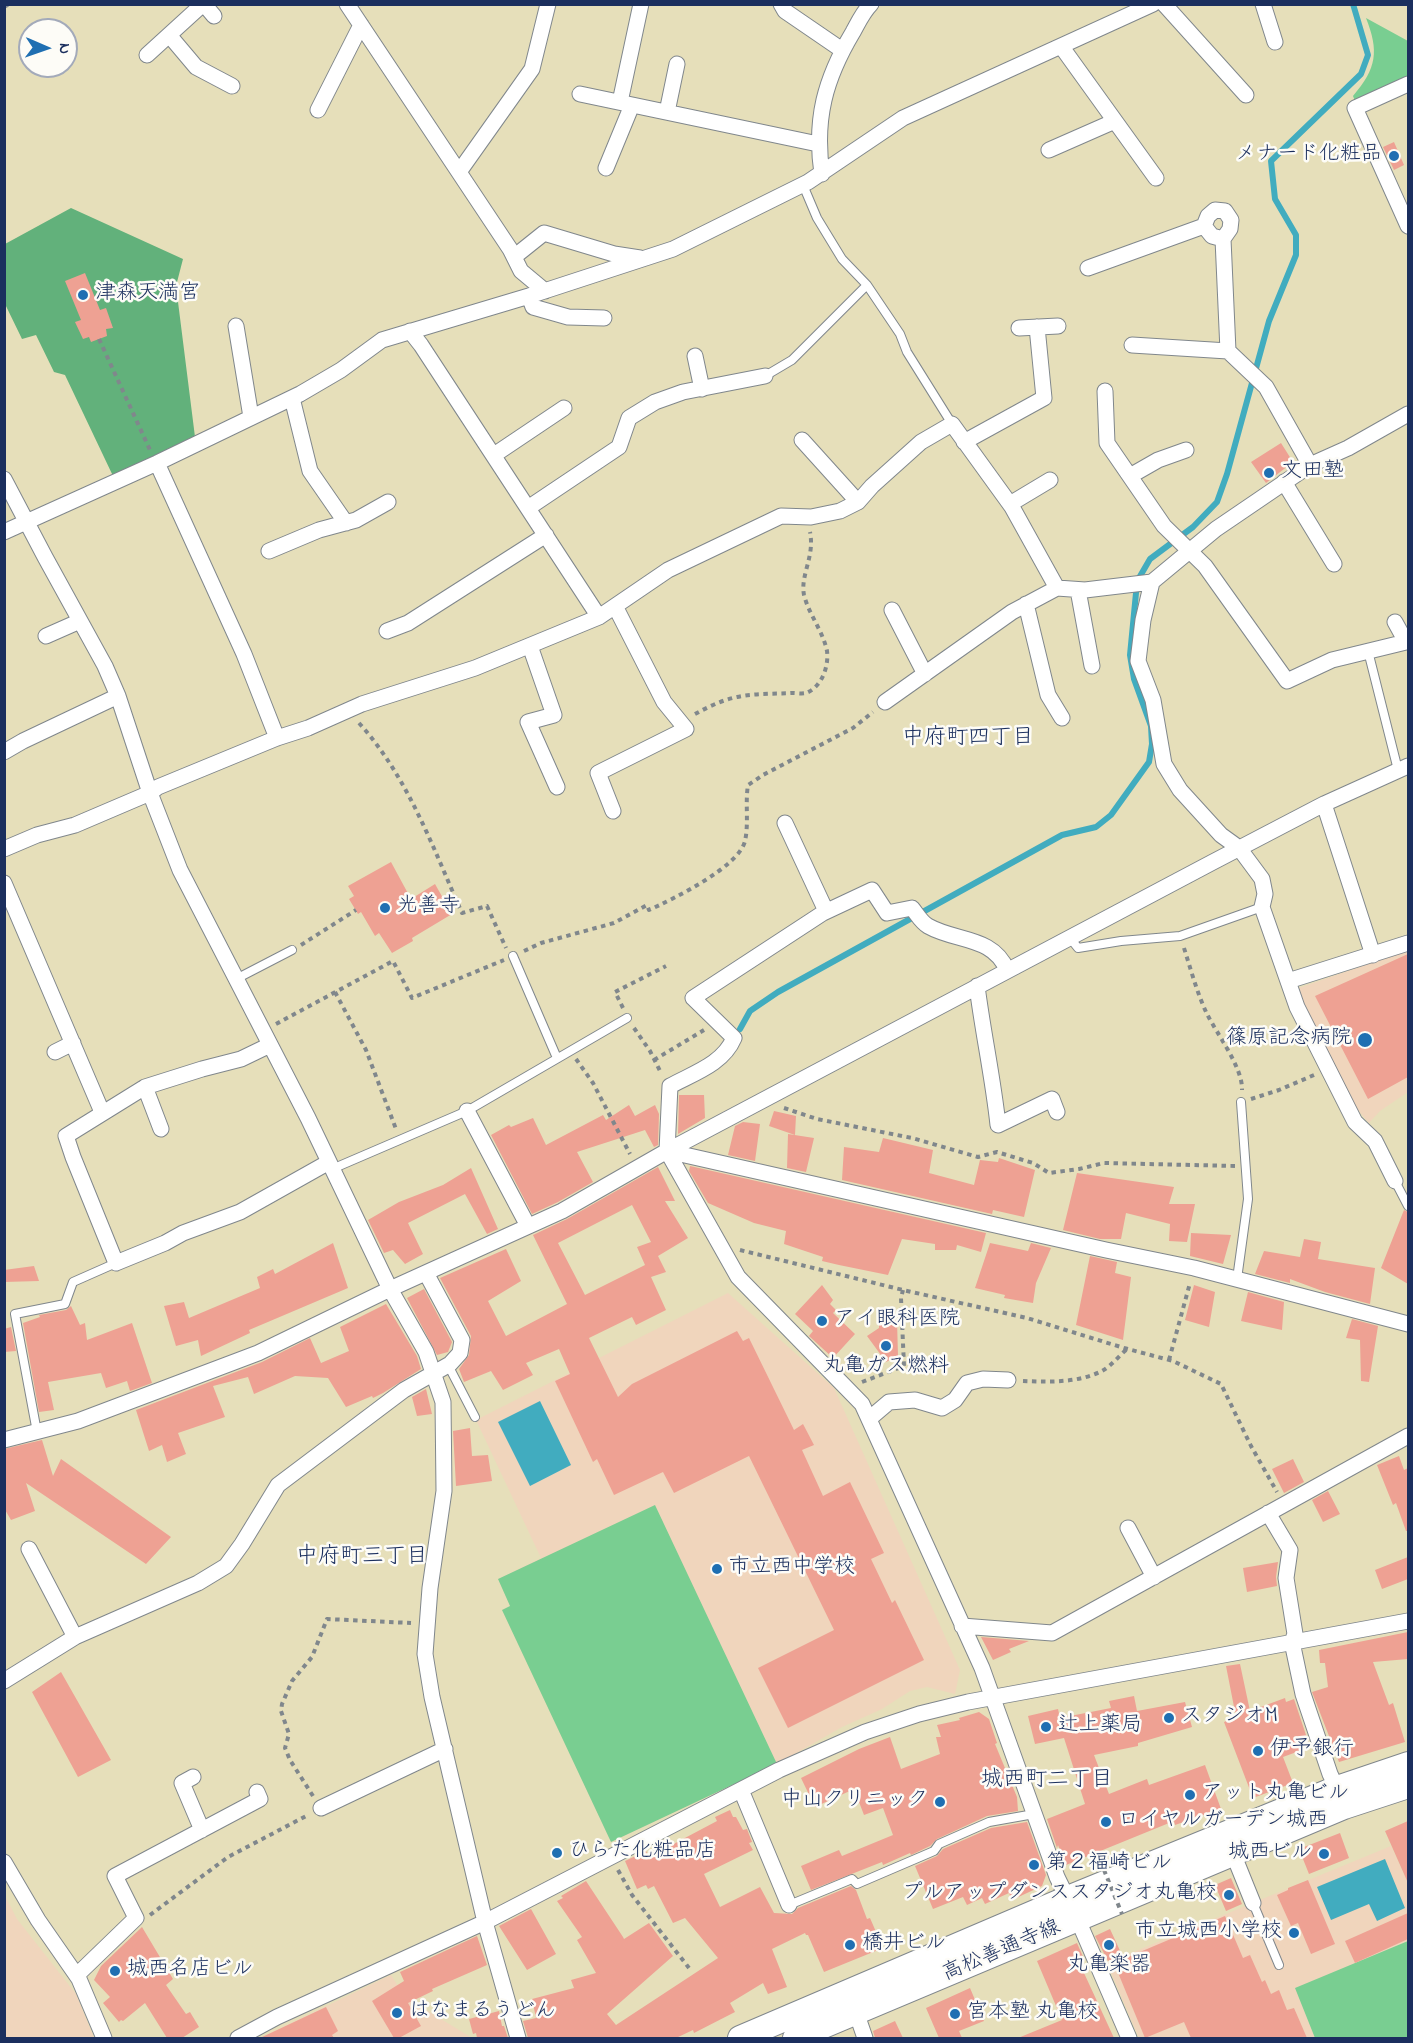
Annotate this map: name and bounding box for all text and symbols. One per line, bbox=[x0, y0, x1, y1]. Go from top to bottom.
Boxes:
north arrow bbox=[18, 18, 78, 78]
text: N bbox=[52, 43, 76, 54]
place label: メナード化粧品 bbox=[1235, 143, 1382, 169]
marker: メナード化粧品 bbox=[1387, 149, 1401, 163]
place label: 津森天満宮 bbox=[95, 282, 200, 308]
marker: 津森天満宮 bbox=[76, 288, 90, 302]
place label: 文田塾 bbox=[1281, 460, 1344, 486]
marker: 文田塾 bbox=[1262, 466, 1276, 480]
district label: 中府町四丁目 bbox=[902, 726, 1034, 752]
place label: 光善寺 bbox=[397, 895, 460, 921]
marker: 光善寺 bbox=[378, 901, 392, 915]
place label: 篠原記念病院 bbox=[1226, 1027, 1352, 1053]
marker: 篠原記念病院 bbox=[1356, 1031, 1374, 1049]
place label: アイ眼科医院 bbox=[834, 1308, 960, 1334]
marker: アイ眼科医院 bbox=[815, 1314, 829, 1328]
marker: 丸亀ガス燃料 bbox=[879, 1339, 893, 1353]
place label: 丸亀ガス燃料 bbox=[823, 1355, 949, 1381]
district label: 中府町三丁目 bbox=[296, 1545, 428, 1571]
place label: 市立西中学校 bbox=[729, 1556, 855, 1582]
marker: 市立西中学校 bbox=[710, 1562, 724, 1576]
place label: スタジオM bbox=[1181, 1705, 1278, 1731]
marker: スタジオM bbox=[1162, 1711, 1176, 1725]
place label: 辻上薬局 bbox=[1058, 1714, 1142, 1740]
marker: 辻上薬局 bbox=[1039, 1720, 1053, 1734]
place label: 伊予銀行 bbox=[1270, 1738, 1354, 1764]
marker: 伊予銀行 bbox=[1251, 1744, 1265, 1758]
district label: 城西町二丁目 bbox=[981, 1768, 1113, 1794]
place label: アット丸亀ビル bbox=[1202, 1782, 1349, 1808]
marker: アット丸亀ビル bbox=[1183, 1788, 1197, 1802]
place label: 中山クリニック bbox=[781, 1789, 928, 1815]
marker: 中山クリニック bbox=[933, 1795, 947, 1809]
place label: ロイヤルガーデン城西 bbox=[1118, 1809, 1328, 1835]
marker: ロイヤルガーデン城西 bbox=[1099, 1815, 1113, 1829]
place label: ひらた化粧品店 bbox=[569, 1840, 716, 1866]
place label: 城西ビル bbox=[1228, 1841, 1312, 1867]
marker: ひらた化粧品店 bbox=[550, 1846, 564, 1860]
marker: 城西ビル bbox=[1317, 1847, 1331, 1861]
place label: 第２福崎ビル bbox=[1046, 1852, 1172, 1878]
marker: 第２福崎ビル bbox=[1027, 1858, 1041, 1872]
place label: プルアップダンススタジオ丸亀校 bbox=[902, 1882, 1217, 1908]
marker: プルアップダンススタジオ丸亀校 bbox=[1222, 1888, 1236, 1902]
street label: 高松善通寺線 bbox=[939, 1916, 1065, 1988]
place label: 市立城西小学校 bbox=[1135, 1920, 1282, 1946]
marker: 市立城西小学校 bbox=[1287, 1926, 1301, 1940]
place label: 橋井ビル bbox=[862, 1932, 946, 1958]
marker: 橋井ビル bbox=[843, 1938, 857, 1952]
marker: 丸亀楽器 bbox=[1102, 1938, 1116, 1952]
place label: 丸亀楽器 bbox=[1067, 1954, 1151, 1980]
place label: 城西名店ビル bbox=[127, 1958, 253, 1984]
marker: 城西名店ビル bbox=[108, 1964, 122, 1978]
place label: はなまるうどん bbox=[409, 2000, 556, 2026]
place label: 宮本塾 丸亀校 bbox=[967, 2001, 1098, 2027]
marker: はなまるうどん bbox=[390, 2006, 404, 2020]
marker: 宮本塾 丸亀校 bbox=[948, 2007, 962, 2021]

